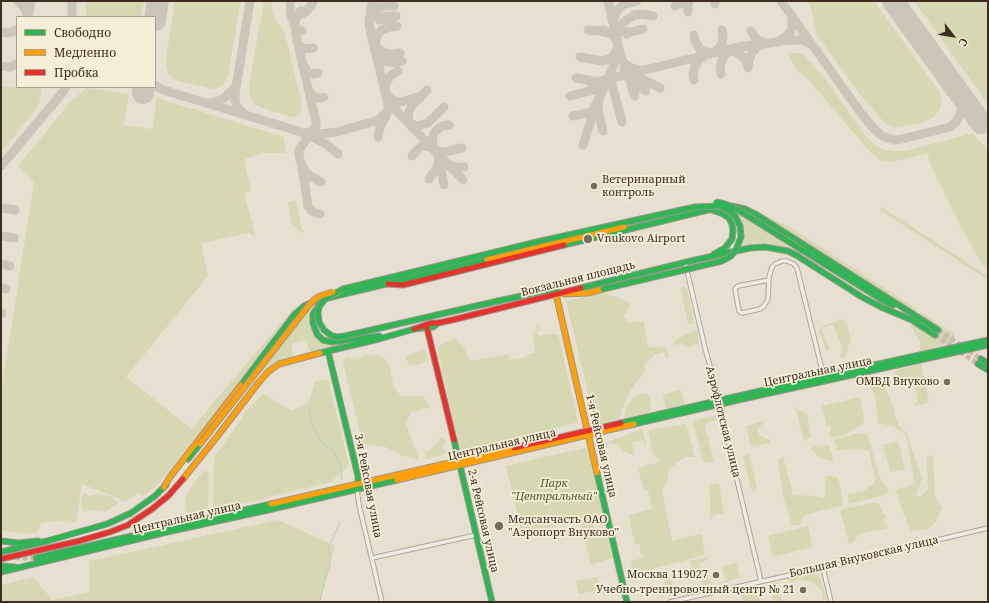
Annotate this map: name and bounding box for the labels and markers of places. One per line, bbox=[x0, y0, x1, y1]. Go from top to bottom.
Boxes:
place label: Ветеринарный контроль bbox=[602, 173, 686, 199]
marker: Ветеринарный контроль bbox=[589, 181, 599, 191]
place label: Vnukovo Airport bbox=[597, 232, 685, 246]
marker: Vnukovo Airport bbox=[582, 233, 594, 245]
place label: ОМВД Внуково bbox=[856, 375, 939, 389]
marker: ОМВД Внуково bbox=[942, 377, 952, 387]
place label: Медсанчасть ОАО "Аэропорт Внуково" bbox=[508, 513, 619, 539]
marker: Медсанчасть ОАО "Аэропорт Внуково" bbox=[493, 520, 505, 532]
place label: Москва 119027 bbox=[627, 568, 708, 582]
marker: Москва 119027 bbox=[711, 570, 721, 580]
place label: Учебно-тренировочный центр № 21 bbox=[596, 583, 795, 597]
marker: Учебно-тренировочный центр № 21 bbox=[798, 585, 808, 595]

